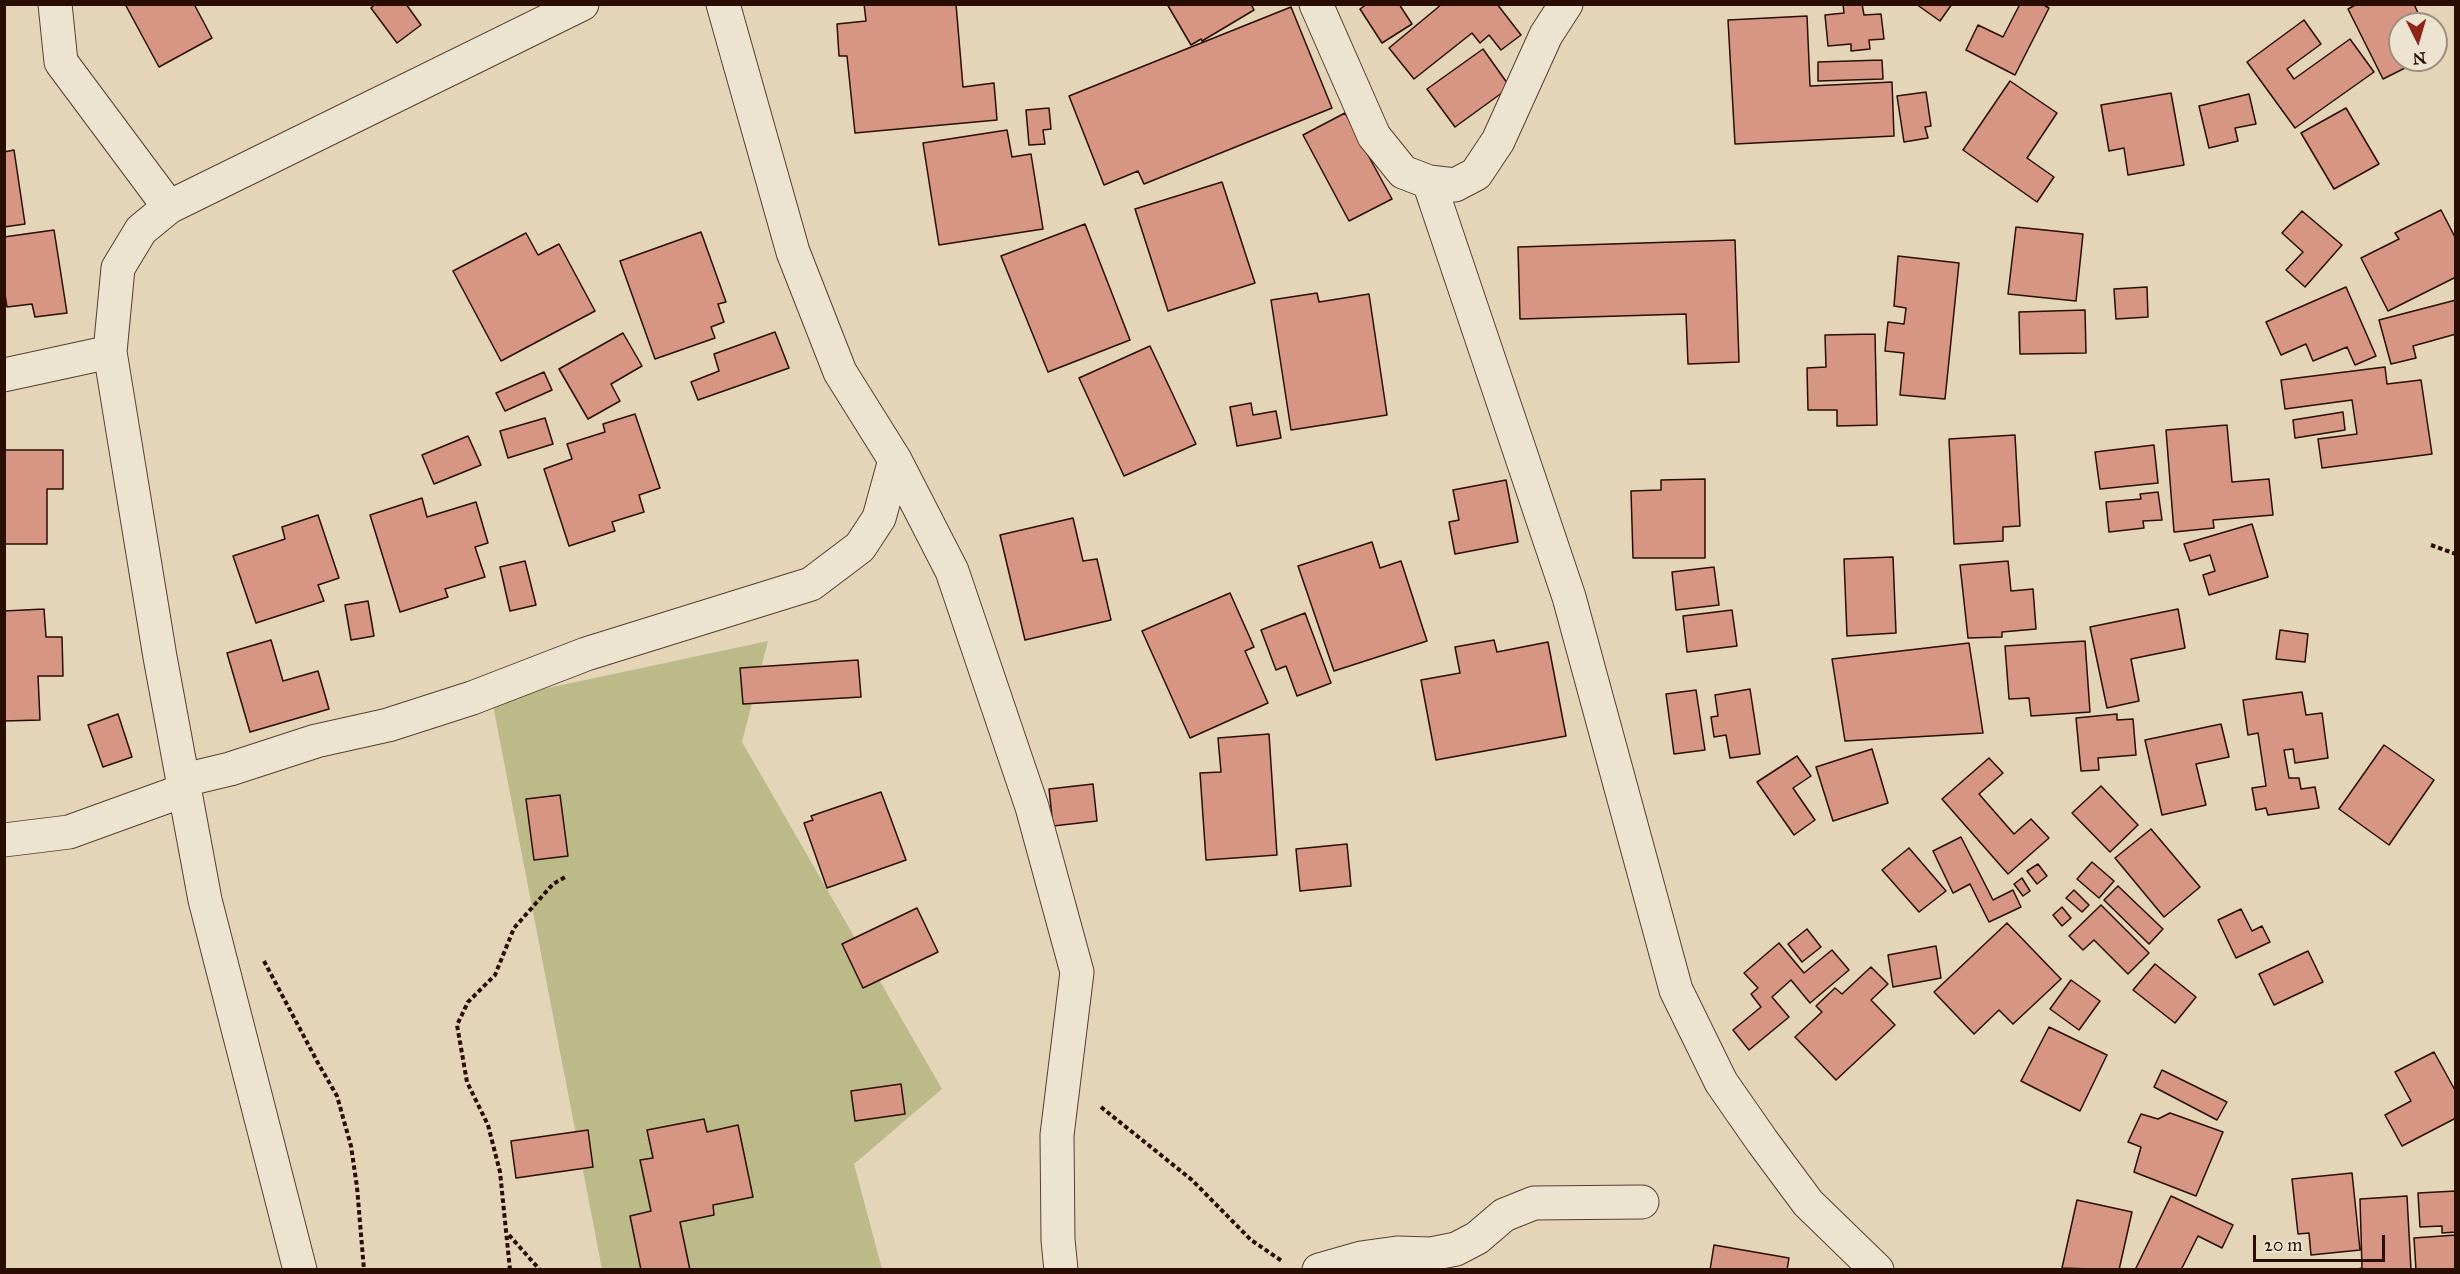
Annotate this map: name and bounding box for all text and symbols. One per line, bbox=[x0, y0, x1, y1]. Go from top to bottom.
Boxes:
north arrow bbox=[2388, 12, 2448, 72]
text: N bbox=[2412, 48, 2427, 68]
scale bar bbox=[2256, 1223, 2388, 1261]
text: 20 m bbox=[2264, 1234, 2302, 1256]

